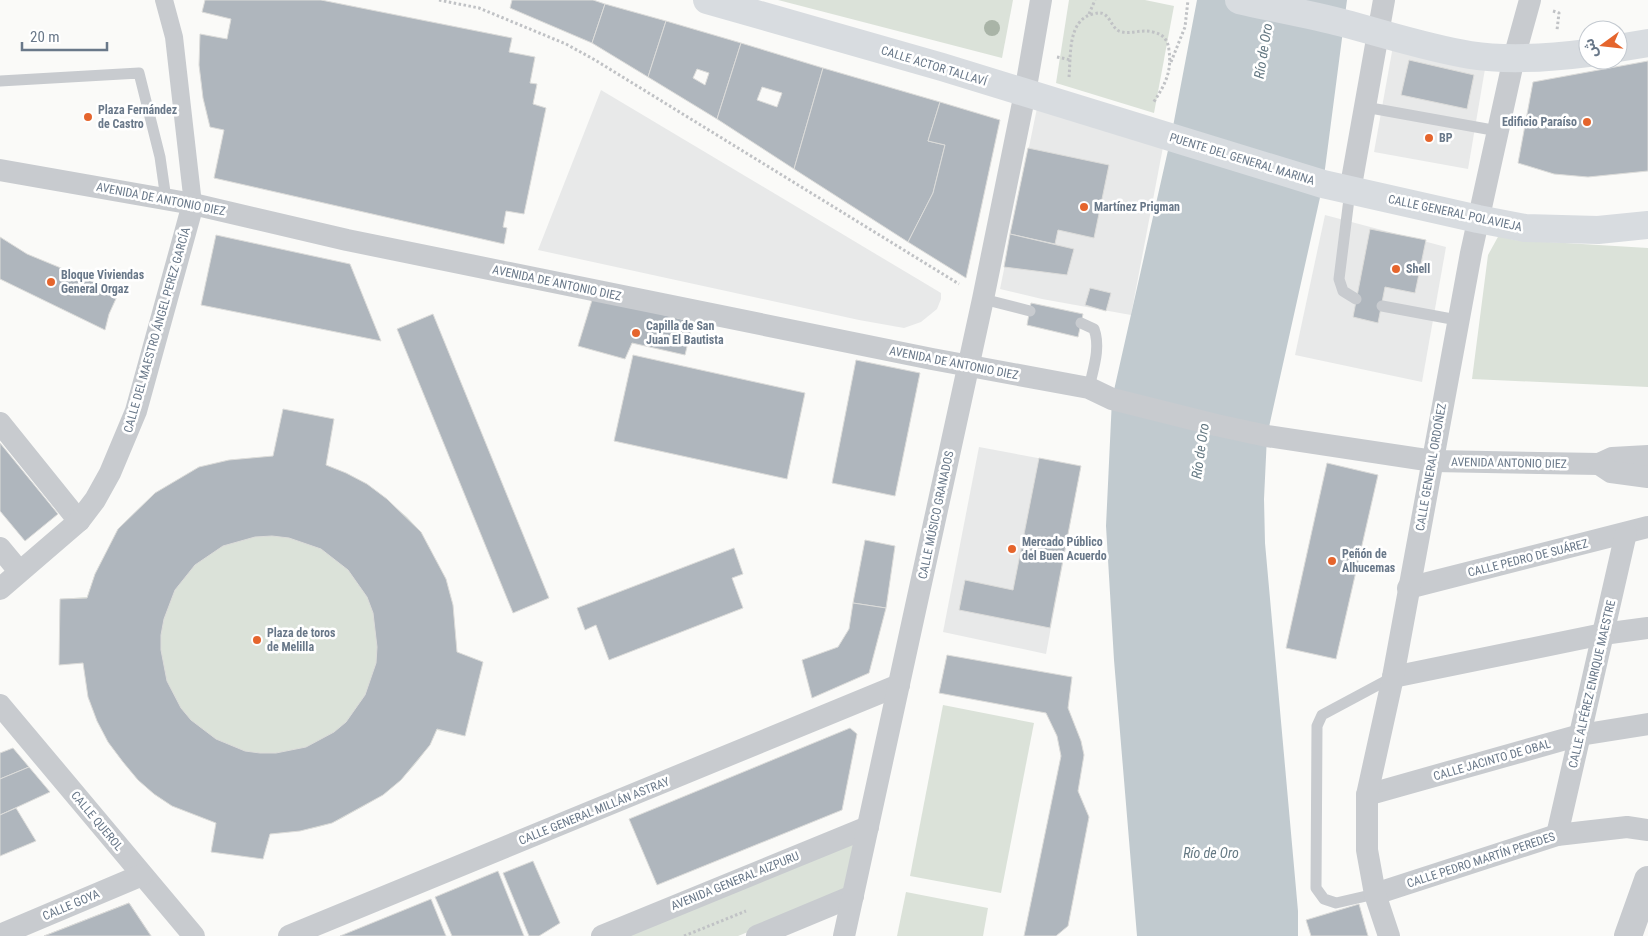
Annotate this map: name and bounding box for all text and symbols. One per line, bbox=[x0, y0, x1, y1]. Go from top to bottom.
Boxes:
scale bar bbox=[22, 20, 108, 52]
north arrow bbox=[1578, 20, 1628, 70]
water label: Río de Oro bbox=[1251, 22, 1275, 80]
text: 20 m bbox=[30, 28, 60, 46]
text: ش bbox=[1580, 37, 1601, 60]
street label: CALLE ACTOR TALLAVÍ bbox=[879, 42, 990, 89]
place label: Plaza Fernández de Castro bbox=[98, 103, 177, 131]
marker: Plaza Fernández de Castro bbox=[82, 111, 94, 123]
place label: Edificio Paraíso bbox=[1502, 115, 1577, 129]
marker: Edificio Paraíso bbox=[1581, 116, 1593, 128]
street label: PUENTE DEL GENERAL MARINA bbox=[1168, 130, 1316, 188]
place label: BP bbox=[1439, 131, 1453, 145]
marker: BP bbox=[1423, 132, 1435, 144]
street label: AVENIDA DE ANTONIO DIEZ bbox=[95, 180, 227, 218]
street label: CALLE GENERAL POLAVIEJA bbox=[1387, 192, 1523, 234]
place label: Martínez Prigman bbox=[1094, 200, 1180, 214]
marker: Martínez Prigman bbox=[1078, 201, 1090, 213]
street label: CALLE DEL MAESTRO ÁNGEL PEREZ GARCÍA bbox=[120, 225, 193, 434]
street label: AVENIDA DE ANTONIO DIEZ bbox=[491, 262, 623, 304]
place label: Shell bbox=[1406, 262, 1430, 276]
marker: Shell bbox=[1390, 263, 1402, 275]
place label: Bloque Viviendas General Orgaz bbox=[61, 268, 145, 296]
marker: Bloque Viviendas General Orgaz bbox=[45, 276, 57, 288]
place label: Capilla de San Juan El Bautista bbox=[646, 319, 724, 347]
marker: Capilla de San Juan El Bautista bbox=[630, 327, 642, 339]
street label: AVENIDA DE ANTONIO DIEZ bbox=[888, 344, 1020, 382]
street label: CALLE GENERAL ORDOÑEZ bbox=[1411, 402, 1449, 532]
water label: Río de Oro bbox=[1188, 422, 1212, 480]
street label: CALLE MÚSICO GRANADOS bbox=[915, 449, 956, 580]
street label: AVENIDA ANTONIO DIEZ bbox=[1451, 455, 1567, 471]
place label: Mercado Público del Buen Acuerdo bbox=[1022, 535, 1107, 563]
street label: CALLE PEDRO DE SUÁREZ bbox=[1466, 535, 1590, 580]
marker: Mercado Público del Buen Acuerdo bbox=[1006, 543, 1018, 555]
place label: Peñón de Alhucemas bbox=[1342, 547, 1396, 575]
marker: Peñón de Alhucemas bbox=[1326, 555, 1338, 567]
street label: CALLE ALFÉREZ ENRIQUE MAESTRE bbox=[1565, 598, 1618, 769]
place label: Plaza de toros de Melilla bbox=[267, 626, 336, 654]
marker: Plaza de toros de Melilla bbox=[251, 634, 263, 646]
street label: CALLE JACINTO DE OBAL bbox=[1432, 736, 1553, 783]
street label: CALLE GENERAL MILLÁN ASTRAY bbox=[516, 773, 672, 848]
street label: CALLE QUEROL bbox=[68, 789, 126, 854]
street label: CALLE PEDRO MARTÍN PEREDES bbox=[1405, 828, 1557, 891]
water label: Río de Oro bbox=[1183, 845, 1239, 861]
street label: AVENIDA GENERAL AIZPURU bbox=[669, 849, 801, 913]
street label: CALLE GOYA bbox=[40, 887, 102, 923]

